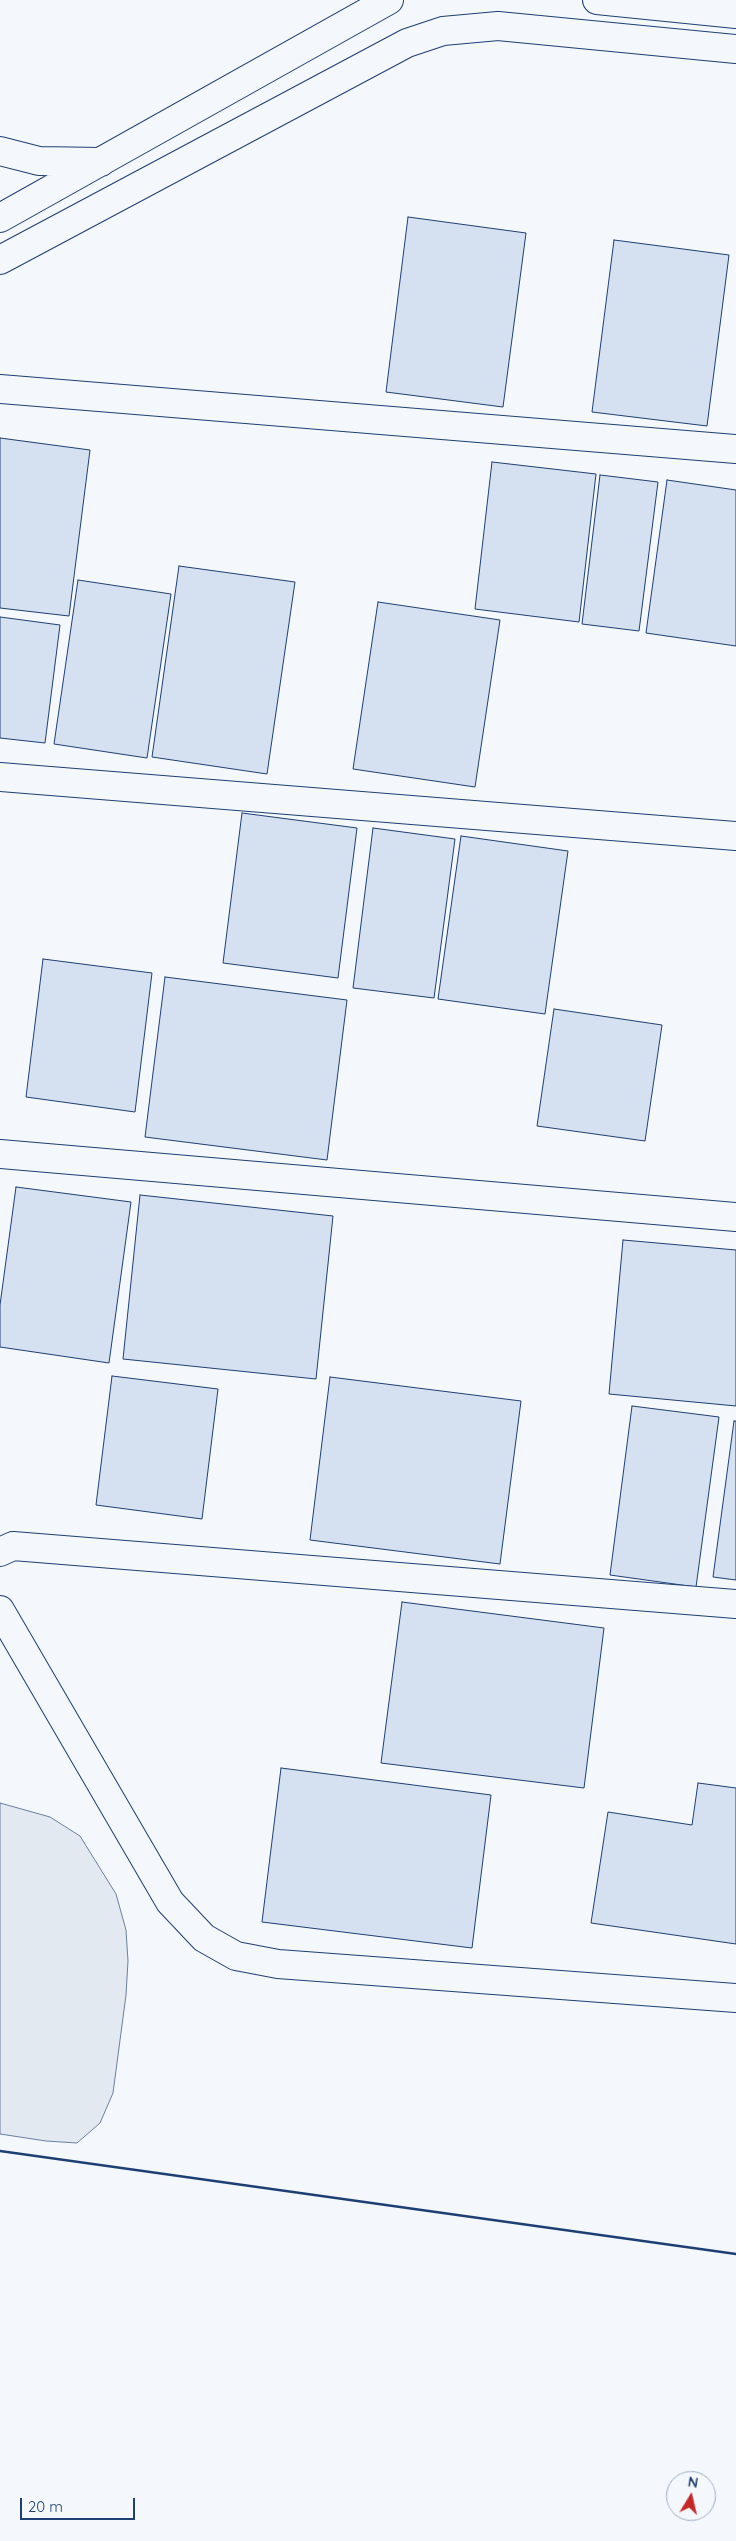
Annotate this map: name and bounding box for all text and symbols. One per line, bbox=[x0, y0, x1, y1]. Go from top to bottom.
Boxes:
north arrow bbox=[666, 2471, 716, 2521]
text: N bbox=[687, 2472, 700, 2492]
scale bar bbox=[22, 2488, 138, 2520]
text: 20 m bbox=[28, 2497, 63, 2516]

